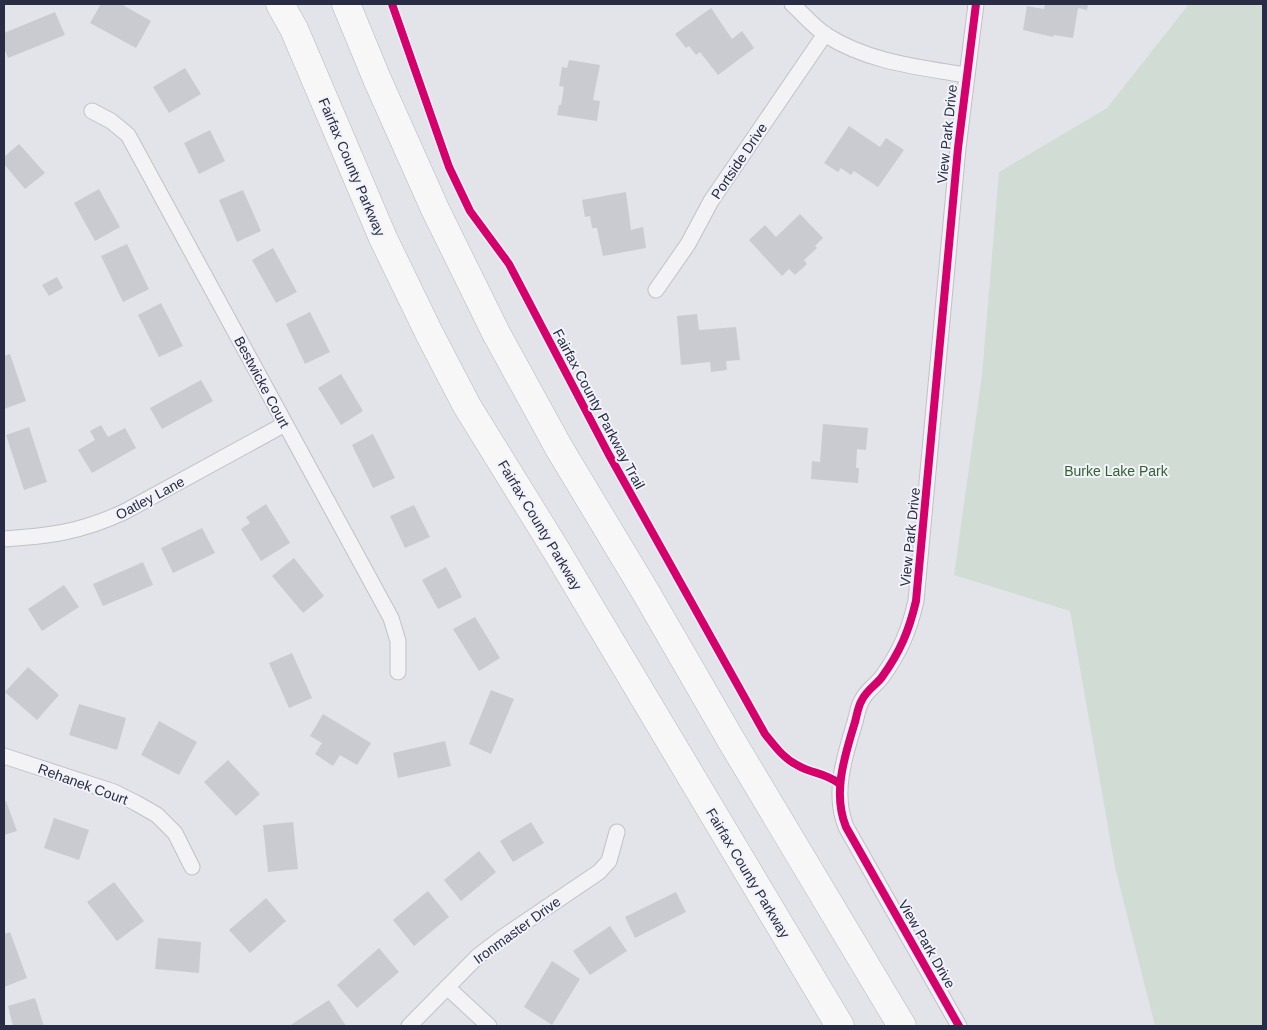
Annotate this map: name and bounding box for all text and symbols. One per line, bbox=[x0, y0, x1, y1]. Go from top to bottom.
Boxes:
street label: View Park Drive bbox=[934, 84, 960, 184]
street label: Fairfax County Parkway bbox=[316, 95, 388, 239]
street label: Portside Drive bbox=[708, 120, 770, 202]
street label: Fairfax County Parkway Trail bbox=[550, 326, 648, 492]
street label: Bestwicke Court bbox=[231, 334, 293, 431]
street label: Fairfax County Parkway bbox=[495, 457, 585, 593]
park label: Burke Lake Park bbox=[1064, 463, 1169, 479]
street label: Oatley Lane bbox=[113, 473, 187, 523]
street label: View Park Drive bbox=[897, 487, 923, 587]
street label: Rehanek Court bbox=[36, 760, 130, 808]
street label: Fairfax County Parkway bbox=[703, 805, 793, 941]
street label: Ironmaster Drive bbox=[470, 893, 564, 967]
street label: View Park Drive bbox=[895, 897, 959, 991]

